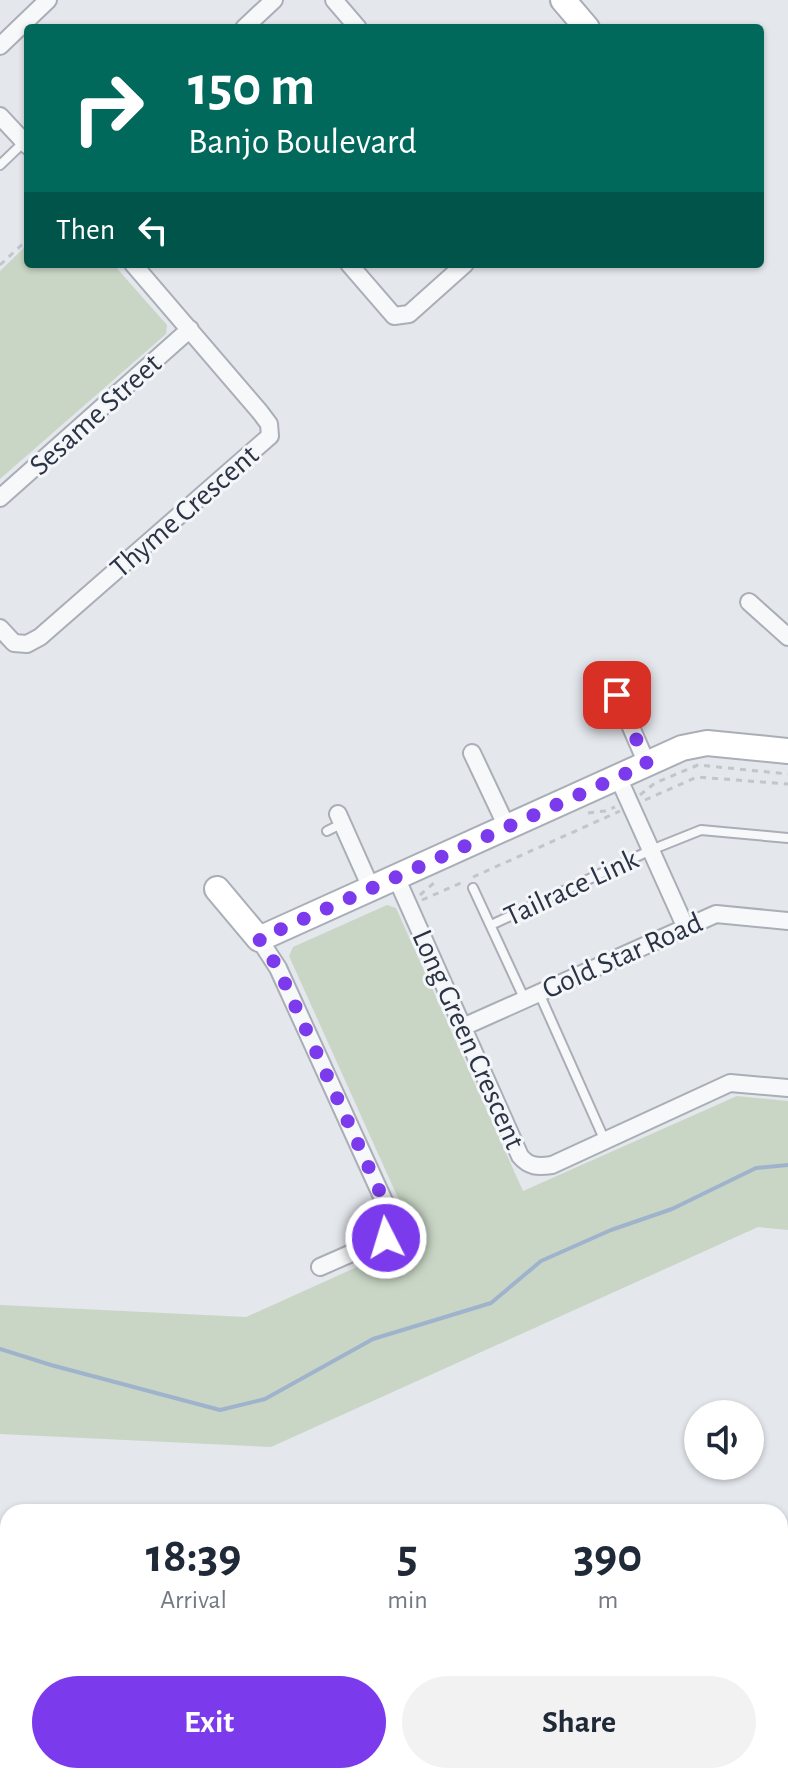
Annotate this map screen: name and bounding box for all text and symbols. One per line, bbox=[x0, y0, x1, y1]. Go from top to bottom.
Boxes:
icon: right bbox=[56, 56, 160, 160]
text: 150 m bbox=[188, 59, 315, 115]
text: Banjo Boulevard bbox=[188, 124, 417, 160]
icon: left bbox=[131, 208, 175, 252]
text: Then bbox=[56, 215, 115, 245]
street label: Sesame Street bbox=[24, 348, 168, 481]
street label: Thyme Crescent bbox=[105, 439, 265, 584]
pin bbox=[583, 661, 651, 729]
icon: arrive bbox=[595, 673, 639, 717]
street label: Tailrace Link bbox=[500, 844, 643, 932]
street label: Gold Star Road bbox=[538, 907, 707, 1005]
street label: Long Green Crescent bbox=[406, 925, 530, 1154]
position arrow bbox=[344, 1196, 428, 1280]
map controls bbox=[684, 1400, 764, 1480]
button: sound bbox=[684, 1400, 764, 1480]
text: 18:39 bbox=[146, 1533, 242, 1581]
text: 5 bbox=[397, 1533, 418, 1581]
text: 390 bbox=[573, 1533, 642, 1581]
text: Arrival bbox=[160, 1587, 227, 1613]
text: min bbox=[387, 1587, 428, 1613]
text: m bbox=[597, 1587, 618, 1613]
button: Exit bbox=[32, 1676, 386, 1768]
button: Share bbox=[402, 1676, 756, 1768]

